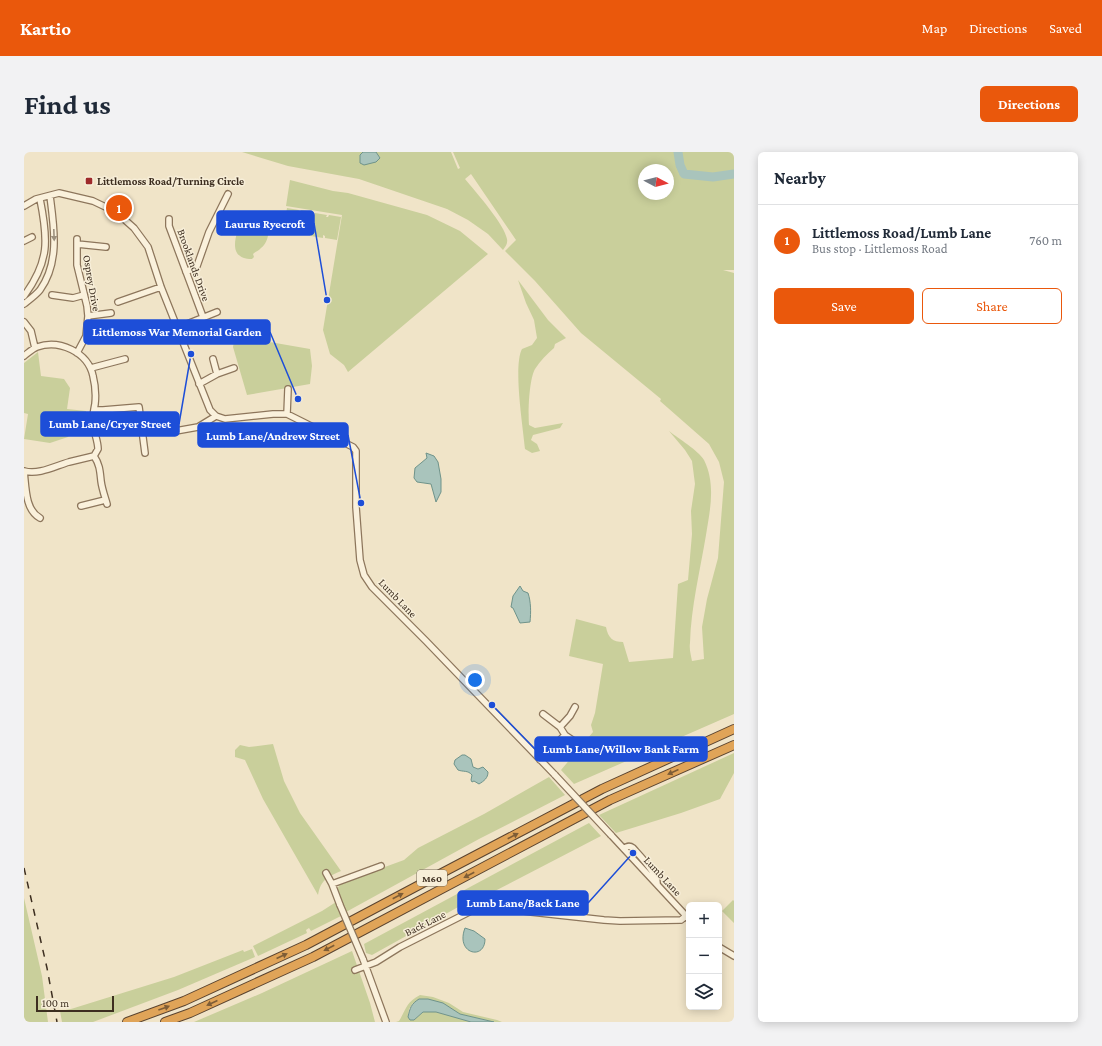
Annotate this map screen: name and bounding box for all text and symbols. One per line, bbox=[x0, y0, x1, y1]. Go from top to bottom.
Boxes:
text: Kartio bbox=[20, 18, 71, 39]
text: Map bbox=[922, 20, 947, 36]
text: Directions bbox=[969, 20, 1027, 36]
text: Saved bbox=[1049, 20, 1082, 36]
button: Directions bbox=[980, 86, 1078, 122]
text: Find us bbox=[24, 89, 111, 120]
north arrow bbox=[638, 164, 674, 200]
text: Nearby bbox=[774, 169, 826, 188]
place label: Littlemoss Road/Turning Circle bbox=[97, 175, 244, 187]
marker: Littlemoss Road/Turning Circle bbox=[84, 176, 94, 186]
pin: 1 bbox=[106, 193, 132, 223]
callout: Laurus Ryecroft bbox=[217, 211, 314, 235]
text: Laurus Ryecroft bbox=[225, 217, 306, 231]
text: Littlemoss Road/Lumb Lane bbox=[812, 225, 991, 241]
street label: Brooklands Drive bbox=[175, 227, 213, 303]
one-way arrow bbox=[50, 229, 57, 241]
text: 1 bbox=[785, 233, 789, 248]
text: 760 m bbox=[1029, 233, 1062, 248]
text: Bus stop · Littlemoss Road bbox=[812, 241, 948, 256]
street label: Osprey Drive bbox=[80, 254, 103, 312]
button: Save bbox=[774, 288, 914, 324]
button: Share bbox=[922, 288, 1062, 324]
callout: Littlemoss War Memorial Garden bbox=[84, 320, 270, 344]
text: Littlemoss War Memorial Garden bbox=[92, 325, 262, 339]
callout: Lumb Lane/Cryer Street bbox=[41, 412, 179, 436]
text: Lumb Lane/Cryer Street bbox=[49, 417, 172, 431]
callout: Lumb Lane/Andrew Street bbox=[198, 423, 348, 447]
text: Lumb Lane/Andrew Street bbox=[206, 429, 341, 443]
street label: Lumb Lane bbox=[377, 576, 419, 620]
your location bbox=[465, 670, 485, 690]
callout: Lumb Lane/Willow Bank Farm bbox=[535, 737, 707, 761]
text: Lumb Lane/Willow Bank Farm bbox=[543, 742, 700, 756]
one-way arrow bbox=[667, 769, 678, 775]
one-way arrow bbox=[507, 832, 519, 839]
street label: Lumb Lane bbox=[642, 854, 684, 898]
road number: M60 bbox=[417, 870, 447, 886]
one-way arrow bbox=[463, 871, 475, 878]
callout: Lumb Lane/Back Lane bbox=[458, 891, 588, 915]
one-way arrow bbox=[392, 893, 404, 899]
text: Lumb Lane/Back Lane bbox=[466, 896, 580, 910]
map controls bbox=[686, 902, 722, 1010]
button: + bbox=[686, 902, 722, 938]
street label: Back Lane bbox=[403, 908, 448, 938]
button: − bbox=[686, 938, 722, 974]
one-way arrow bbox=[323, 945, 335, 951]
one-way arrow bbox=[277, 953, 288, 959]
button: layers bbox=[686, 974, 722, 1010]
scale bar bbox=[36, 994, 114, 1013]
text: 100 m bbox=[42, 997, 69, 1009]
one-way arrow bbox=[206, 1000, 217, 1006]
one-way arrow bbox=[158, 1005, 170, 1011]

